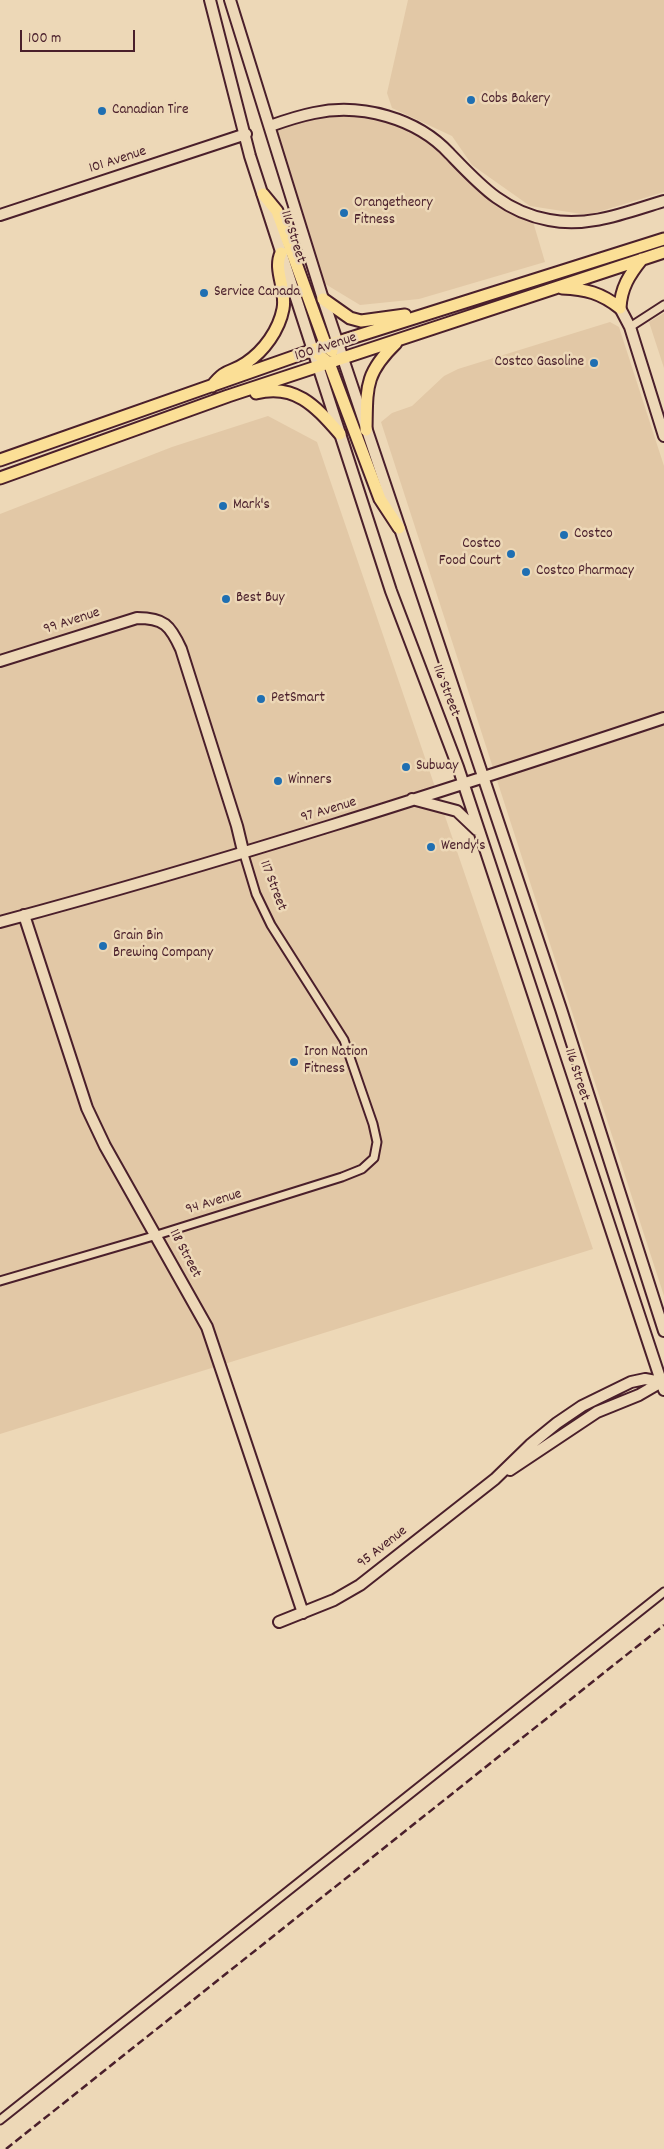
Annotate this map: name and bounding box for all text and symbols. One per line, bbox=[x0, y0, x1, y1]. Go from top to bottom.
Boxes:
scale bar bbox=[22, 20, 138, 52]
text: 100 m bbox=[28, 28, 61, 50]
place label: Cobs Bakery bbox=[481, 91, 550, 109]
marker: Cobs Bakery bbox=[465, 94, 477, 106]
place label: Canadian Tire bbox=[112, 102, 188, 120]
marker: Canadian Tire bbox=[96, 105, 108, 117]
street label: 101 Avenue bbox=[87, 143, 149, 179]
place label: Orangetheory Fitness bbox=[354, 195, 433, 230]
marker: Orangetheory Fitness bbox=[338, 207, 350, 219]
street label: 116 Street bbox=[275, 209, 309, 265]
place label: Service Canada bbox=[214, 284, 300, 302]
marker: Service Canada bbox=[198, 287, 210, 299]
street label: 100 Avenue bbox=[293, 330, 359, 366]
place label: Costco Gasoline bbox=[494, 354, 584, 372]
marker: Costco Gasoline bbox=[588, 357, 600, 369]
place label: Mark's bbox=[233, 497, 270, 515]
marker: Mark's bbox=[217, 500, 229, 512]
place label: Costco bbox=[574, 526, 613, 544]
marker: Costco bbox=[558, 529, 570, 541]
place label: Costco Food Court bbox=[439, 536, 501, 571]
marker: Costco Food Court bbox=[505, 548, 517, 560]
place label: Costco Pharmacy bbox=[536, 563, 634, 581]
marker: Costco Pharmacy bbox=[520, 566, 532, 578]
place label: Best Buy bbox=[236, 590, 285, 608]
marker: Best Buy bbox=[220, 593, 232, 605]
street label: 99 Avenue bbox=[42, 604, 102, 640]
street label: 116 Street bbox=[427, 663, 463, 719]
place label: PetSmart bbox=[271, 690, 325, 708]
marker: PetSmart bbox=[255, 693, 267, 705]
place label: Subway bbox=[416, 758, 458, 776]
marker: Subway bbox=[400, 761, 412, 773]
place label: Winners bbox=[288, 772, 332, 790]
marker: Winners bbox=[272, 775, 284, 787]
street label: 97 Avenue bbox=[299, 794, 359, 828]
place label: Wendy's bbox=[441, 838, 486, 856]
marker: Wendy's bbox=[425, 841, 437, 853]
street label: 117 Street bbox=[254, 858, 290, 914]
place label: Grain Bin Brewing Company bbox=[113, 928, 213, 963]
marker: Grain Bin Brewing Company bbox=[97, 940, 109, 952]
place label: Iron Nation Fitness bbox=[304, 1044, 368, 1079]
street label: 116 Street bbox=[559, 1047, 593, 1103]
marker: Iron Nation Fitness bbox=[288, 1056, 300, 1068]
street label: 94 Avenue bbox=[184, 1186, 244, 1220]
street label: 118 Street bbox=[164, 1227, 204, 1281]
street label: 95 Avenue bbox=[354, 1523, 412, 1573]

